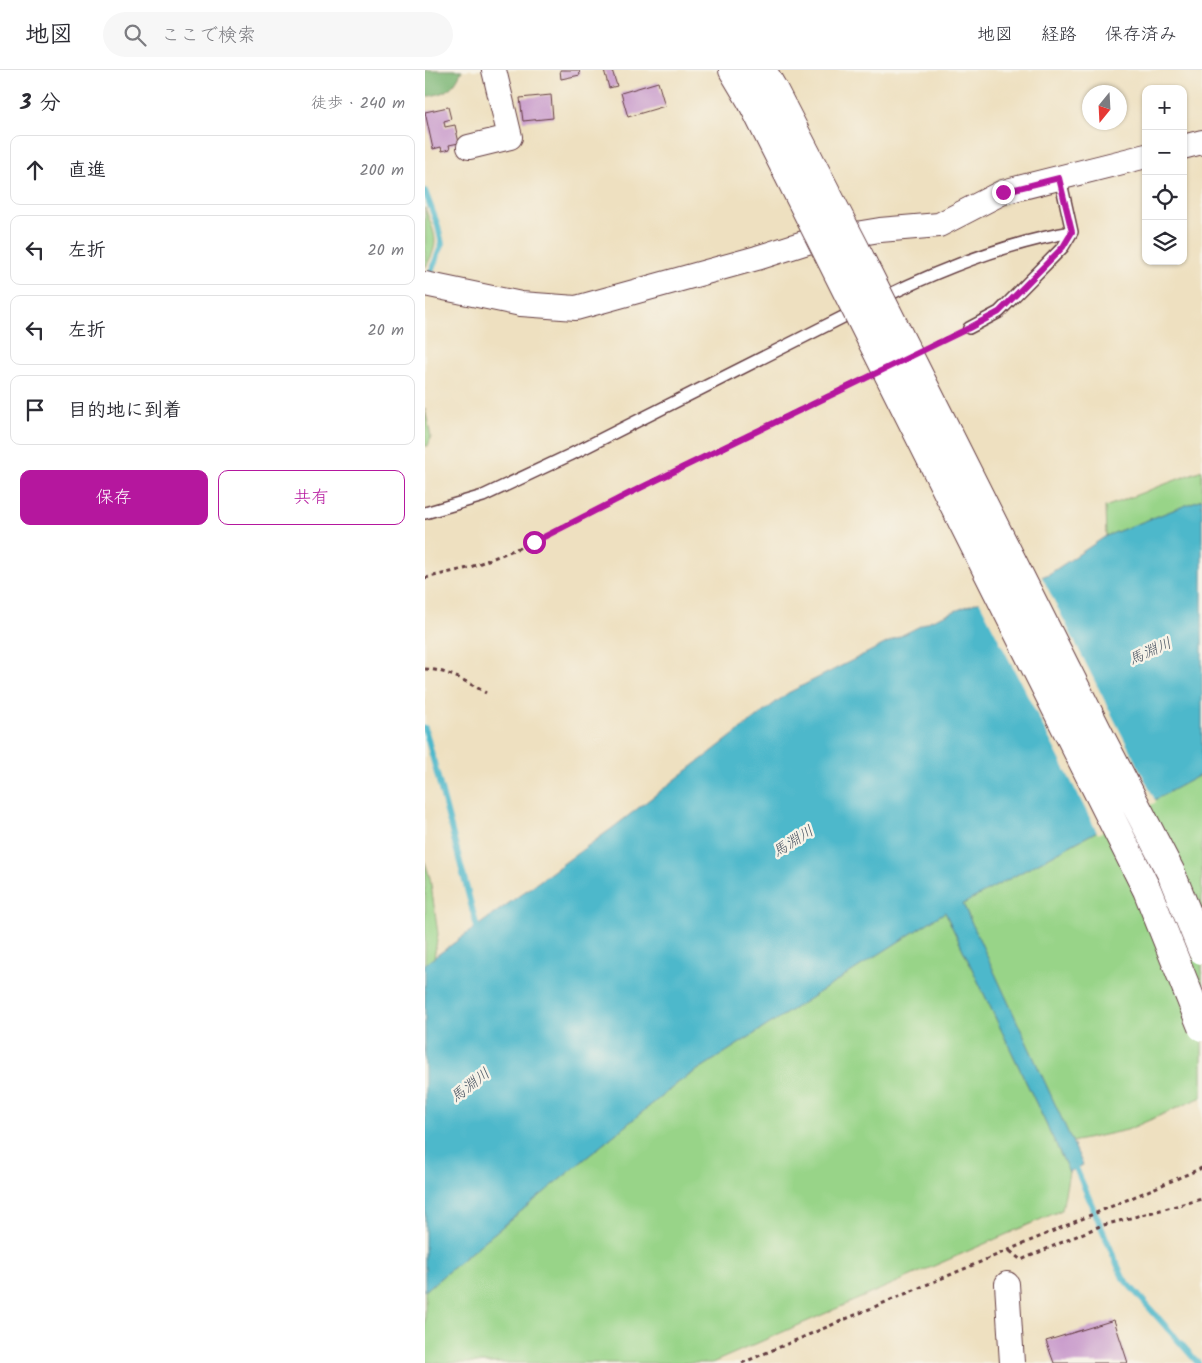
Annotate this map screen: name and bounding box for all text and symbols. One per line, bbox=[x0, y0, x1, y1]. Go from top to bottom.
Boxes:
search box bbox=[103, 12, 453, 57]
text: 地図 bbox=[25, 16, 73, 55]
icon: search bbox=[121, 21, 149, 49]
text: ここで検索 bbox=[161, 21, 256, 51]
text: 地図 bbox=[977, 21, 1013, 50]
text: 経路 bbox=[1041, 21, 1077, 50]
text: 保存済み bbox=[1105, 21, 1177, 50]
north arrow bbox=[1082, 85, 1127, 130]
map controls bbox=[1142, 85, 1187, 265]
button: + bbox=[1142, 85, 1187, 130]
text: 3 分 bbox=[20, 87, 61, 120]
text: 徒歩 · 240 m bbox=[311, 91, 405, 116]
button: − bbox=[1142, 130, 1187, 175]
icon: ahead bbox=[21, 156, 49, 184]
text: 直進 bbox=[68, 156, 106, 186]
text: 200 m bbox=[360, 158, 404, 183]
button: locate bbox=[1142, 175, 1187, 220]
route end bbox=[992, 181, 1015, 204]
button: layers bbox=[1142, 220, 1187, 265]
icon: left bbox=[21, 236, 49, 264]
text: 左折 bbox=[68, 236, 106, 266]
text: 20 m bbox=[368, 238, 404, 263]
icon: left bbox=[21, 316, 49, 344]
text: 左折 bbox=[68, 316, 106, 346]
text: 20 m bbox=[368, 318, 404, 343]
icon: arrive bbox=[21, 396, 49, 424]
text: 目的地に到着 bbox=[68, 396, 182, 426]
button: 保存 bbox=[20, 470, 208, 525]
button: 共有 bbox=[218, 470, 405, 525]
route start bbox=[523, 531, 546, 554]
water label: 馬淵川 bbox=[1125, 632, 1176, 672]
water label: 馬淵川 bbox=[768, 820, 819, 864]
water label: 馬淵川 bbox=[445, 1062, 496, 1109]

